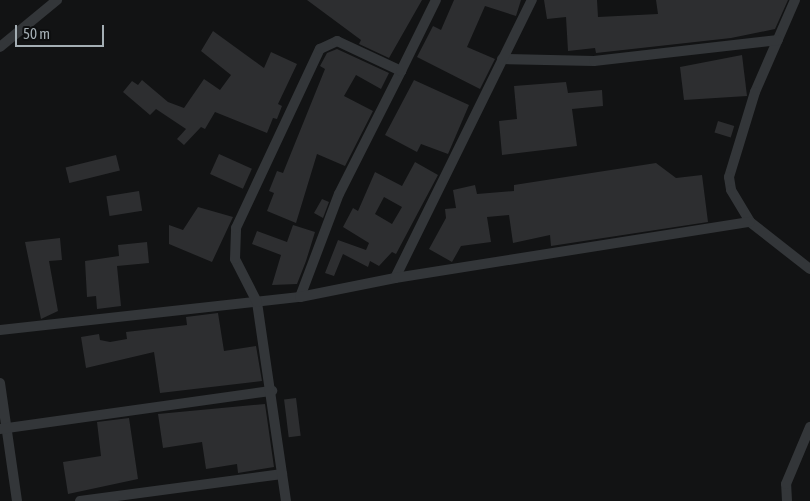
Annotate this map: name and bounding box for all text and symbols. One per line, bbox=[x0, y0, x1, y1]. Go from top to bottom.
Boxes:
scale bar bbox=[18, 15, 106, 47]
text: 50 m bbox=[23, 25, 50, 42]

